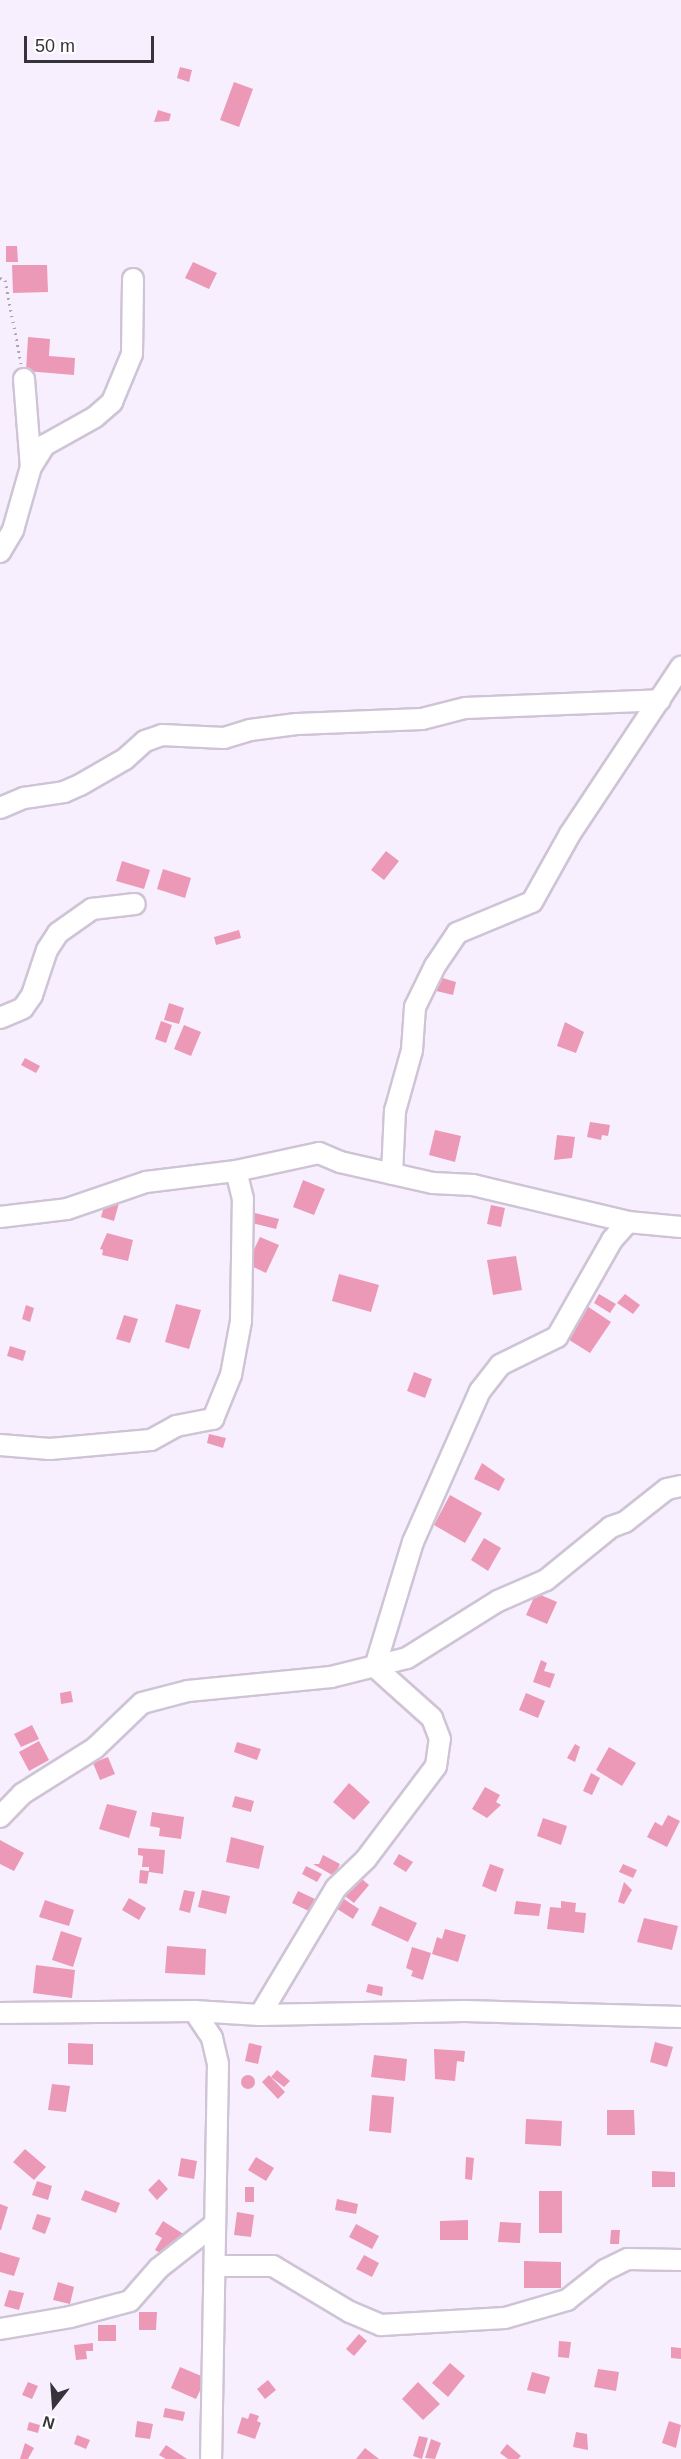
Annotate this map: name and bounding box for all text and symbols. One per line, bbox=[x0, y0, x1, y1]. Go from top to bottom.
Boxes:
scale bar bbox=[27, 24, 158, 62]
text: 50 m bbox=[35, 36, 75, 56]
north arrow bbox=[24, 2375, 84, 2435]
text: N bbox=[41, 2413, 57, 2433]

